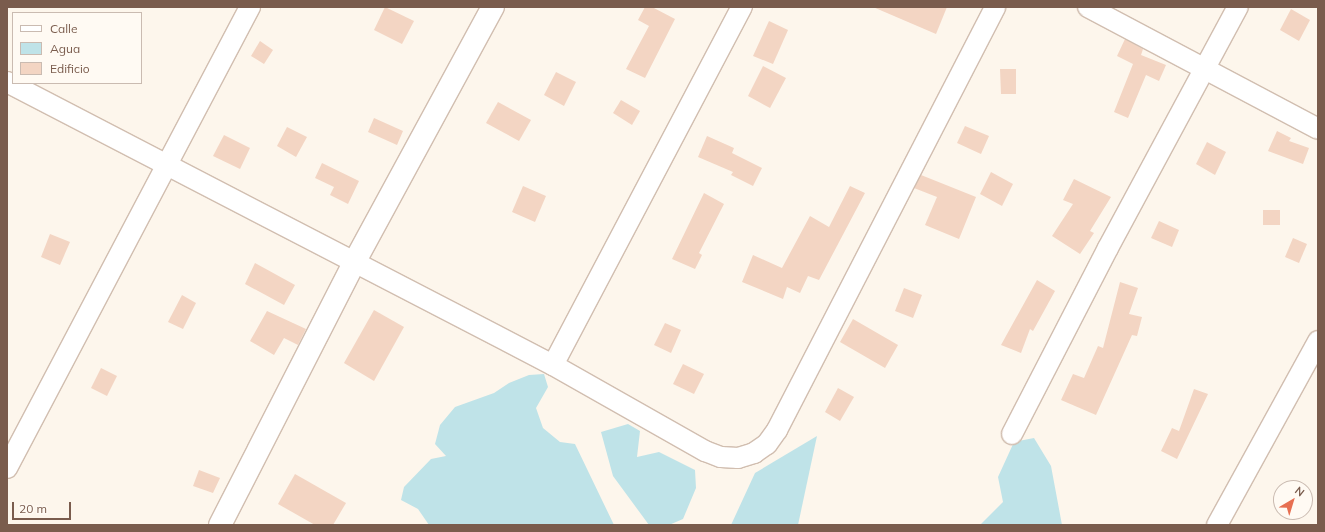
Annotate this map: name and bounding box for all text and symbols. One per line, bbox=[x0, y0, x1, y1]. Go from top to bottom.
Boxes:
legend bbox=[12, 12, 142, 84]
text: Calle bbox=[50, 21, 77, 36]
text: Agua bbox=[50, 41, 80, 56]
text: Edificio bbox=[50, 61, 90, 76]
north arrow bbox=[1273, 480, 1313, 520]
text: N bbox=[1292, 483, 1307, 499]
scale bar bbox=[14, 494, 73, 520]
text: 20 m bbox=[19, 501, 47, 516]

